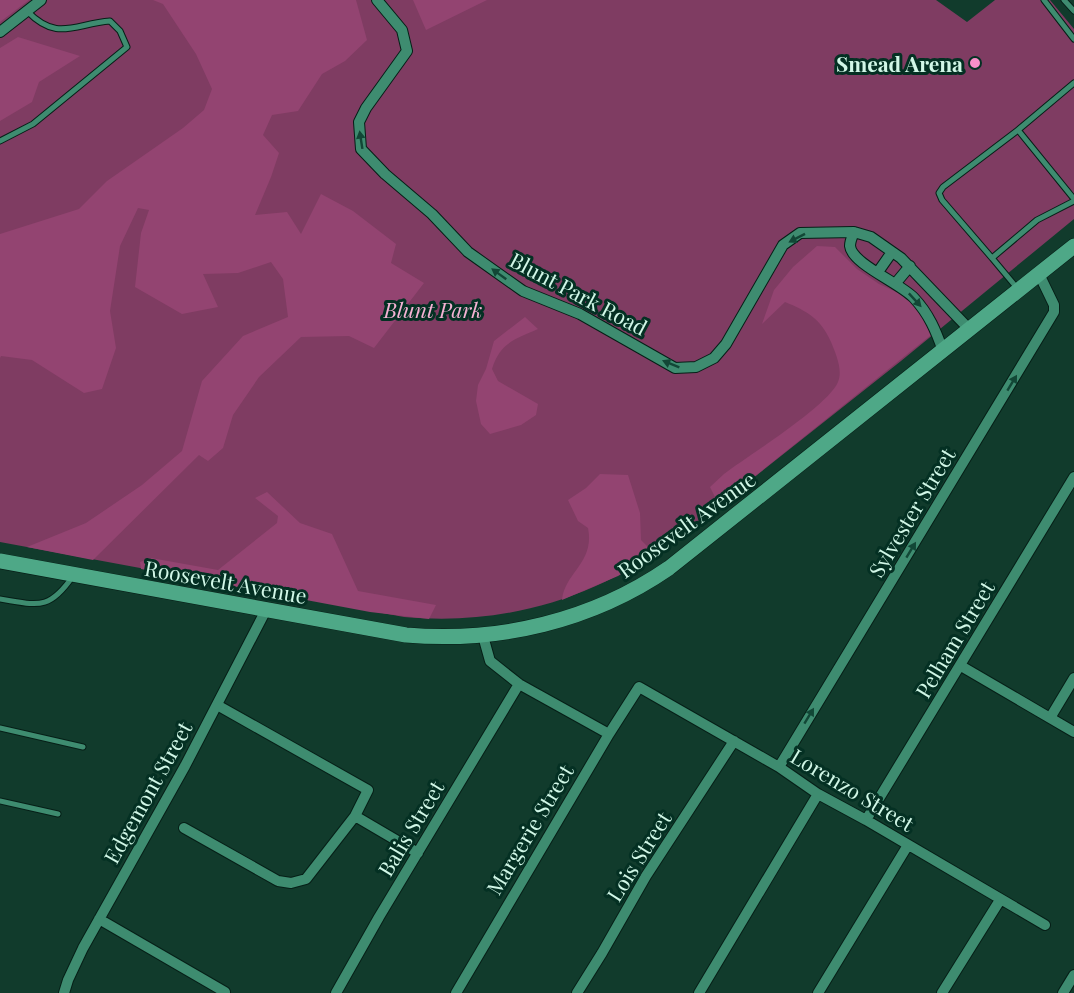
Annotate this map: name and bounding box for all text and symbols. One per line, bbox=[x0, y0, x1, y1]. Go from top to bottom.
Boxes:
place label: Smead Arena bbox=[836, 49, 963, 77]
marker: Smead Arena bbox=[968, 56, 982, 70]
one-way arrow bbox=[356, 130, 365, 149]
one-way arrow bbox=[788, 232, 806, 242]
street label: Blunt Park Road bbox=[505, 245, 653, 341]
one-way arrow bbox=[491, 268, 507, 280]
one-way arrow bbox=[907, 293, 921, 307]
park label: Blunt Park bbox=[383, 295, 482, 323]
one-way arrow bbox=[661, 359, 679, 369]
one-way arrow bbox=[1006, 375, 1017, 391]
street label: Sylvester Street bbox=[861, 442, 961, 582]
street label: Roosevelt Avenue bbox=[611, 464, 761, 584]
one-way arrow bbox=[905, 542, 916, 558]
street label: Roosevelt Avenue bbox=[143, 553, 309, 609]
street label: Pelham Street bbox=[908, 575, 1000, 703]
one-way arrow bbox=[804, 708, 815, 724]
street label: Edgemont Street bbox=[96, 716, 198, 868]
street label: Lorenzo Street bbox=[786, 741, 920, 837]
street label: Margerie Street bbox=[479, 758, 579, 899]
street label: Balis Street bbox=[371, 775, 450, 881]
street label: Lois Street bbox=[599, 805, 677, 906]

